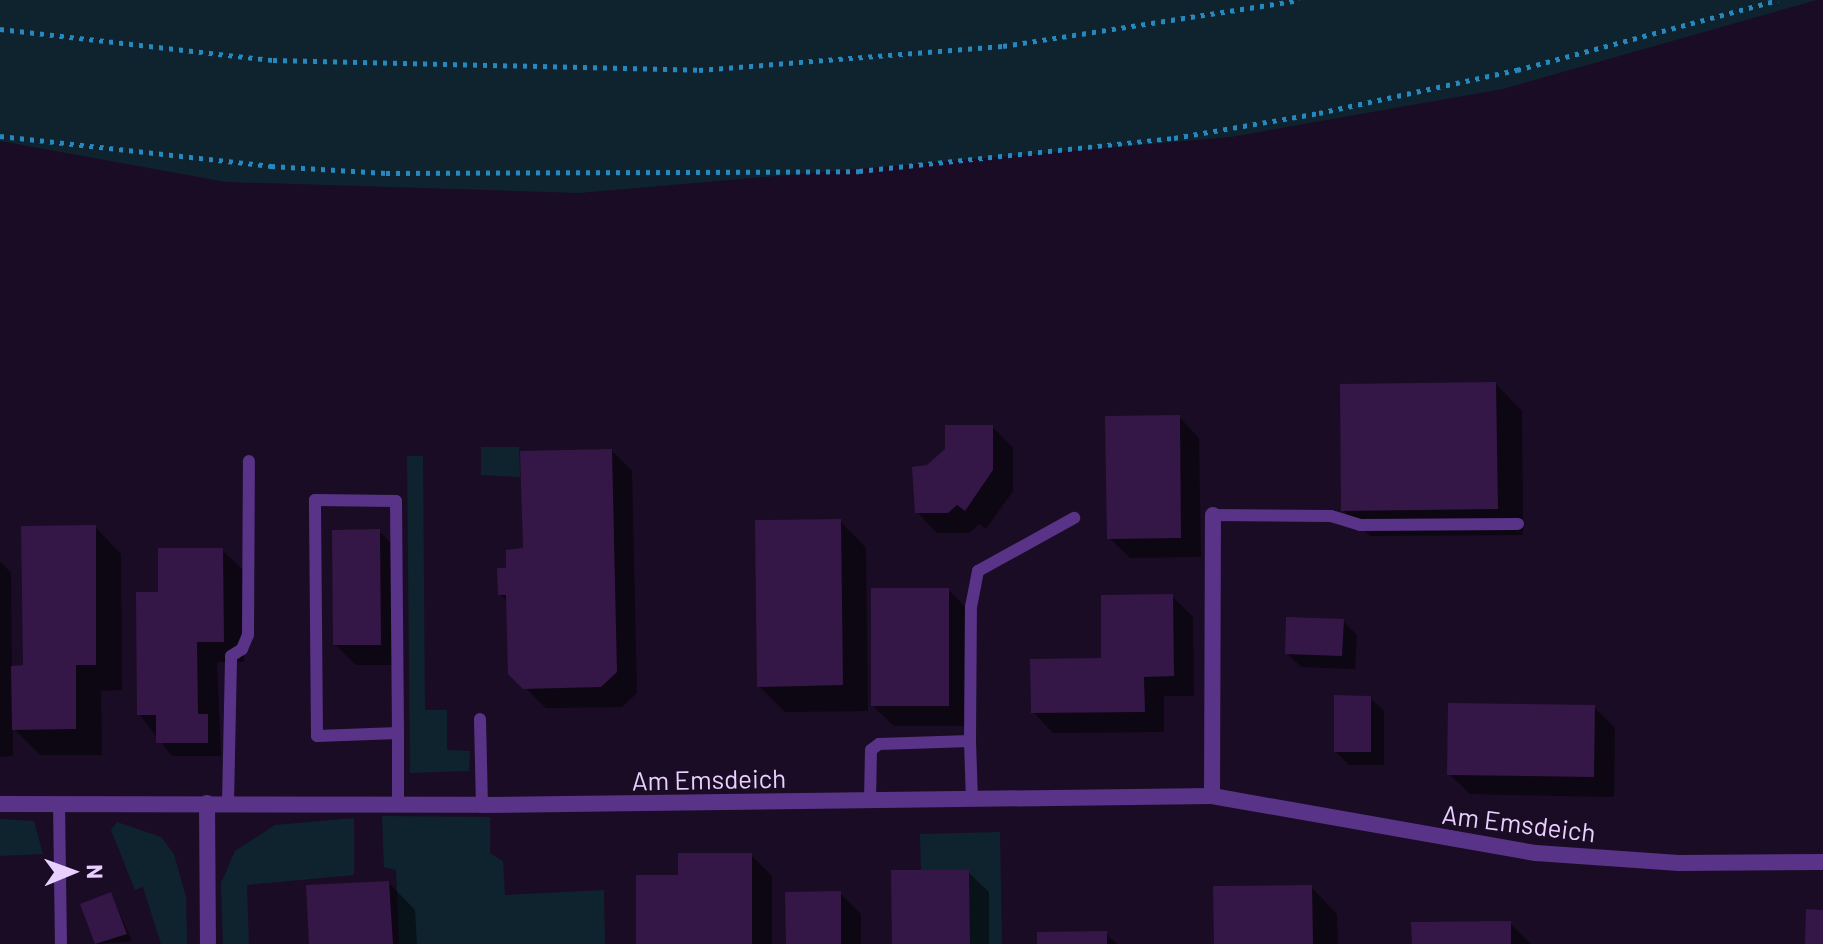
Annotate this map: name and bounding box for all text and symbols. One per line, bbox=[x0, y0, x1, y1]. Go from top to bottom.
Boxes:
street label: Am Emsdeich bbox=[632, 762, 786, 796]
street label: Am Emsdeich bbox=[1440, 798, 1598, 848]
north arrow bbox=[32, 832, 112, 912]
text: N bbox=[83, 864, 109, 879]

